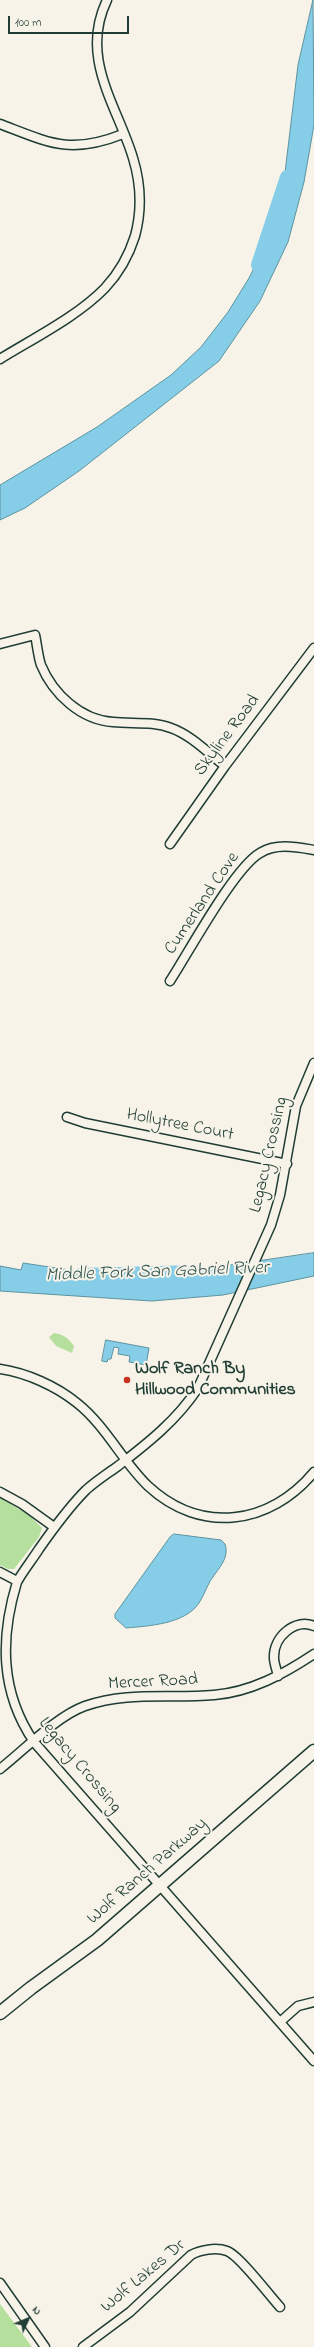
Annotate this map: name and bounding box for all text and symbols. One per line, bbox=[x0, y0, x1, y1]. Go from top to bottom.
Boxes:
scale bar bbox=[10, 8, 131, 34]
text: 100 m bbox=[15, 14, 42, 32]
street label: Skyline Road bbox=[190, 691, 266, 781]
street label: Cumerland Cove bbox=[161, 849, 245, 959]
street label: Legacy Crossing bbox=[246, 1095, 294, 1215]
street label: Hollytree Court bbox=[125, 1105, 235, 1147]
water label: Middle Fork San Gabriel River bbox=[45, 1258, 269, 1288]
place label: Wolf Ranch By Hillwood Communities bbox=[135, 1359, 296, 1402]
marker: Wolf Ranch By Hillwood Communities bbox=[122, 1375, 132, 1385]
street label: Mercer Road bbox=[108, 1670, 198, 1696]
street label: Legacy Crossing bbox=[33, 1714, 125, 1818]
street label: Wolf Ranch Parkway bbox=[83, 1814, 213, 1930]
street label: Wolf Lakes Dr bbox=[97, 2235, 191, 2319]
north arrow bbox=[8, 2299, 48, 2339]
text: N bbox=[28, 2302, 45, 2319]

